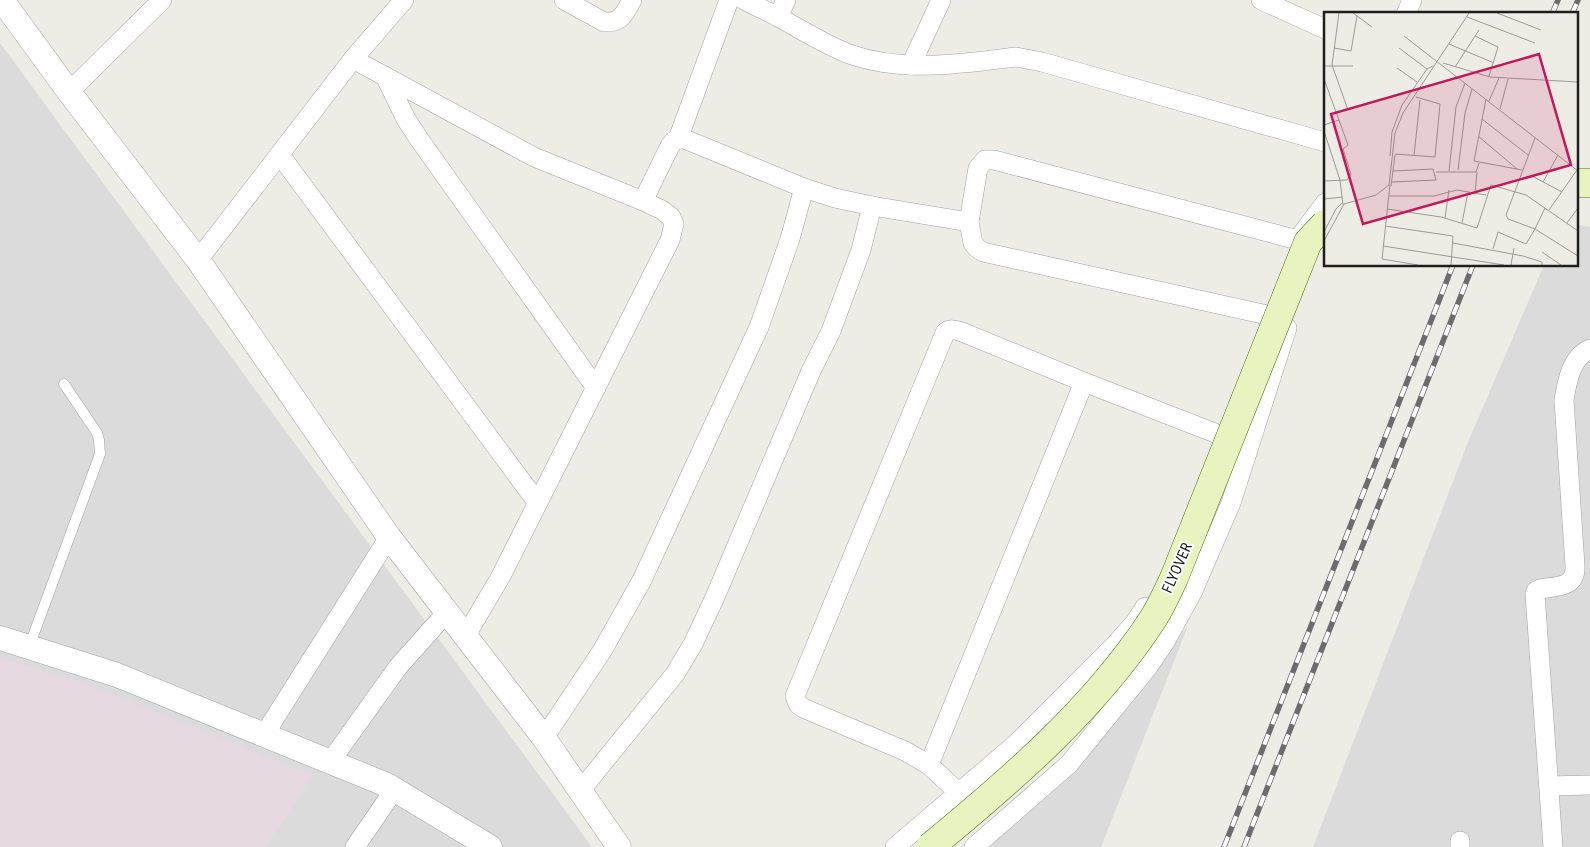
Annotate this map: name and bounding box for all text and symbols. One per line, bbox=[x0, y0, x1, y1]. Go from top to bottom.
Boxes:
inset map bbox=[1324, 12, 1578, 266]
street label: FLYOVER bbox=[1158, 540, 1196, 596]

